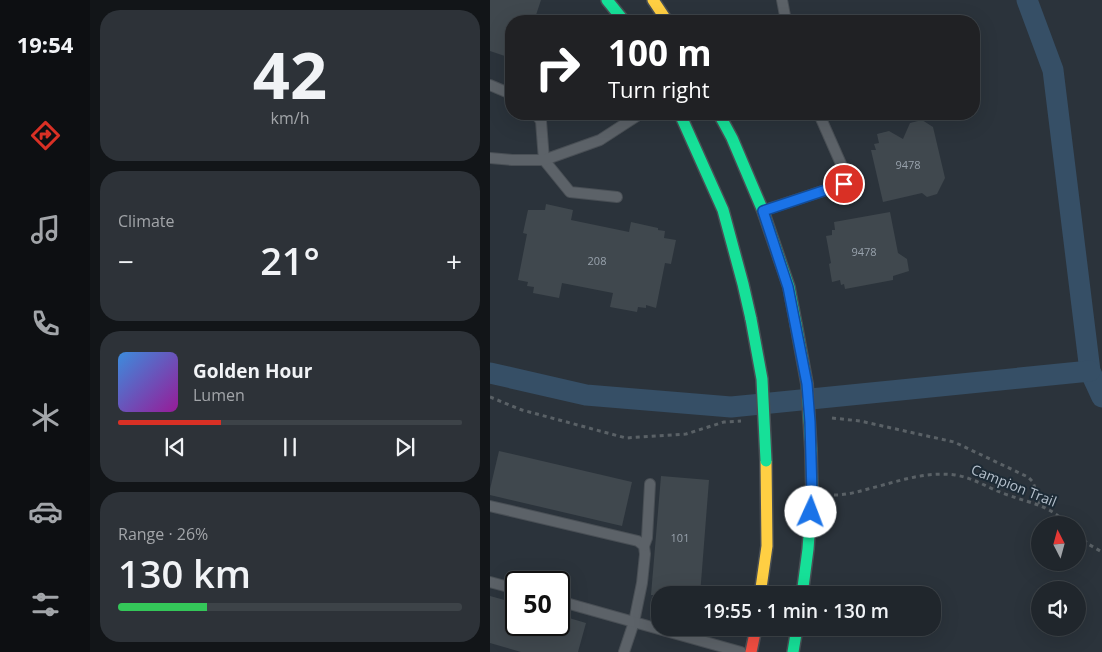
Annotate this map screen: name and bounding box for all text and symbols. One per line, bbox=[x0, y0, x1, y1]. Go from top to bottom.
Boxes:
text: 19:54 bbox=[17, 29, 73, 59]
text: 100 m bbox=[608, 29, 712, 76]
text: 42 bbox=[253, 30, 327, 118]
icon: right bbox=[525, 35, 590, 100]
text: Turn right bbox=[608, 74, 710, 104]
text: km/h bbox=[271, 107, 309, 129]
icon: directions bbox=[28, 118, 63, 153]
house number: 9478 bbox=[895, 157, 921, 172]
pin bbox=[823, 163, 865, 205]
icon: arrive bbox=[830, 170, 858, 198]
text: Climate bbox=[118, 210, 175, 232]
icon: music bbox=[28, 212, 63, 247]
text: 21° bbox=[260, 234, 320, 286]
text: − bbox=[118, 242, 134, 280]
text: + bbox=[446, 242, 462, 280]
house number: 9478 bbox=[851, 244, 877, 259]
house number: 208 bbox=[588, 253, 606, 268]
icon: phone bbox=[28, 306, 63, 341]
text: Golden Hour bbox=[193, 358, 312, 384]
text: Lumen bbox=[193, 384, 245, 406]
icon: climate bbox=[28, 400, 63, 435]
icon: previous bbox=[161, 433, 189, 461]
icon: pause bbox=[276, 433, 304, 461]
icon: next bbox=[391, 433, 419, 461]
street label: Campion Trail bbox=[968, 459, 1060, 511]
position arrow bbox=[784, 485, 836, 537]
icon: car bbox=[28, 494, 63, 529]
north arrow bbox=[1031, 516, 1086, 571]
map controls bbox=[1031, 516, 1086, 636]
text: Range · 26% bbox=[118, 523, 208, 545]
house number: 101 bbox=[671, 530, 689, 545]
text: 130 km bbox=[118, 547, 251, 599]
speed limit sign: 50 bbox=[505, 571, 570, 636]
button: sound bbox=[1031, 581, 1086, 636]
icon: filters bbox=[28, 587, 63, 622]
text: 19:55 · 1 min · 130 m bbox=[703, 598, 889, 624]

